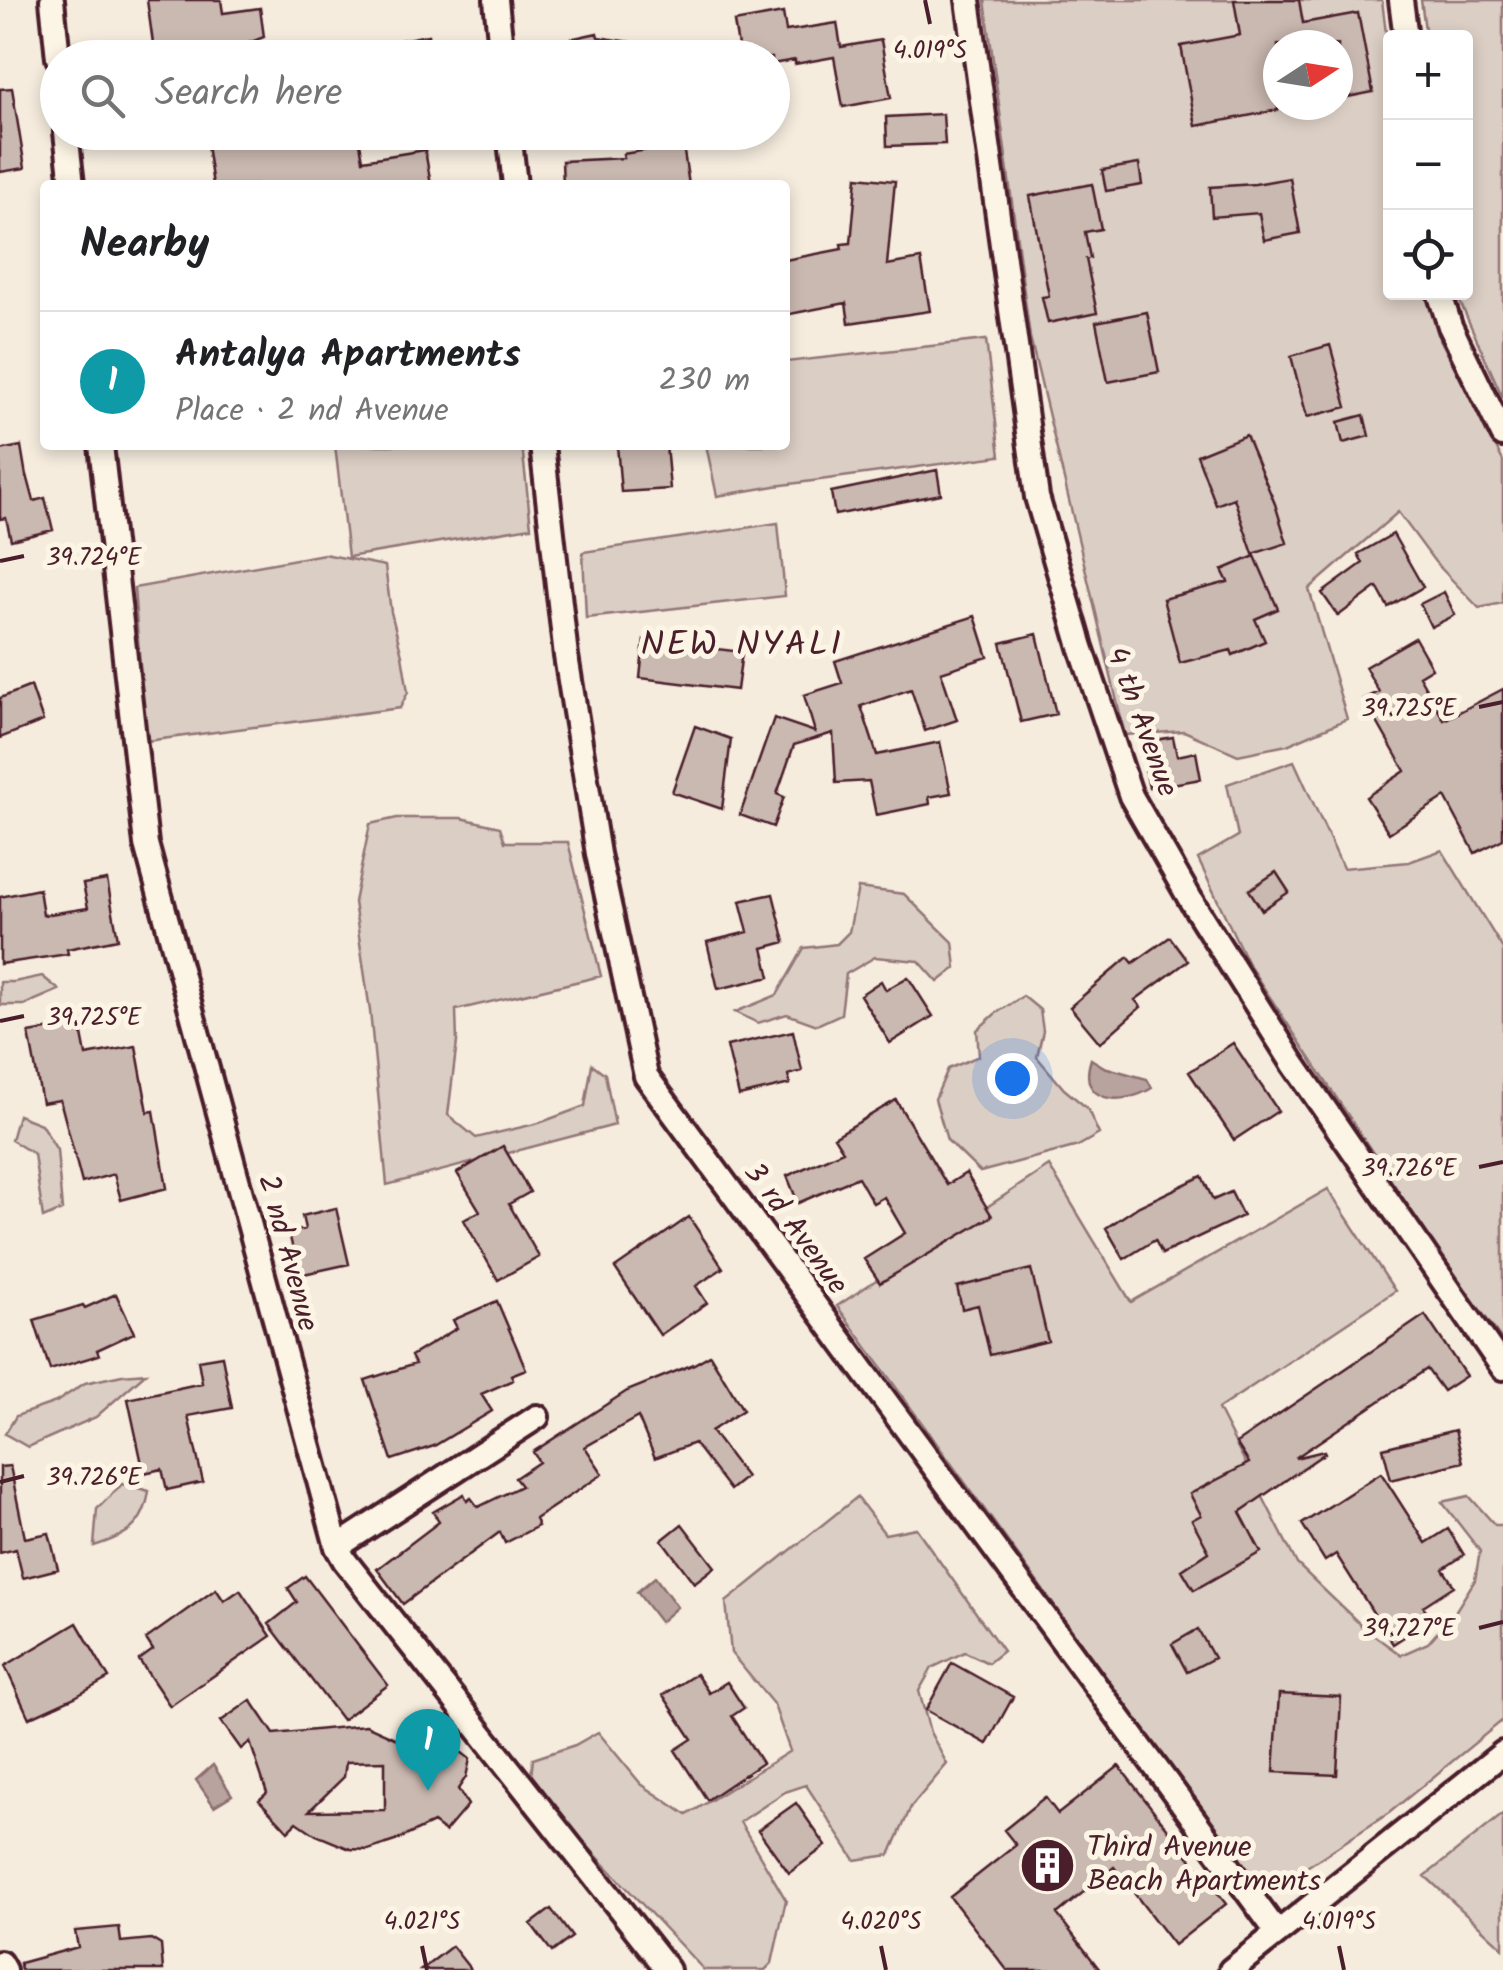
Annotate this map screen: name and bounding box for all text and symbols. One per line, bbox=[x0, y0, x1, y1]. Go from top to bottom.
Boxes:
north arrow bbox=[1263, 30, 1353, 120]
map controls bbox=[1383, 30, 1473, 300]
button: + bbox=[1383, 30, 1473, 120]
text: 4.019°S bbox=[893, 31, 967, 71]
search box bbox=[40, 40, 790, 150]
text: Search here bbox=[155, 65, 342, 125]
icon: search bbox=[75, 68, 130, 123]
button: − bbox=[1383, 120, 1473, 210]
button: locate bbox=[1383, 210, 1473, 300]
text: Nearby bbox=[80, 212, 209, 279]
text: Antalya Apartments bbox=[175, 326, 521, 386]
text: 1 bbox=[108, 356, 117, 407]
text: 230 m bbox=[659, 356, 750, 407]
text: Place · 2 nd Avenue bbox=[175, 386, 449, 437]
text: 39.724°E bbox=[46, 538, 143, 578]
district label: NEW NYALI bbox=[640, 618, 844, 674]
street label: 4 th Avenue bbox=[1092, 640, 1190, 804]
text: 39.725°E bbox=[1362, 689, 1458, 729]
text: 39.725°E bbox=[47, 998, 143, 1038]
your location bbox=[987, 1053, 1038, 1104]
text: 39.726°E bbox=[1361, 1149, 1458, 1189]
street label: 3 rd Avenue bbox=[730, 1152, 860, 1306]
street label: 2 nd Avenue bbox=[243, 1169, 331, 1337]
text: 39.726°E bbox=[46, 1458, 143, 1498]
text: 39.727°E bbox=[1362, 1609, 1457, 1649]
pin: 1 bbox=[396, 1708, 460, 1791]
place label: Third Avenue Beach Apartments bbox=[1087, 1824, 1321, 1906]
building icon: Third Avenue Beach Apartments bbox=[1018, 1835, 1078, 1895]
text: 4.021°S bbox=[384, 1902, 460, 1942]
text: 4.020°S bbox=[841, 1902, 921, 1942]
text: 4.019°S bbox=[1302, 1902, 1376, 1942]

